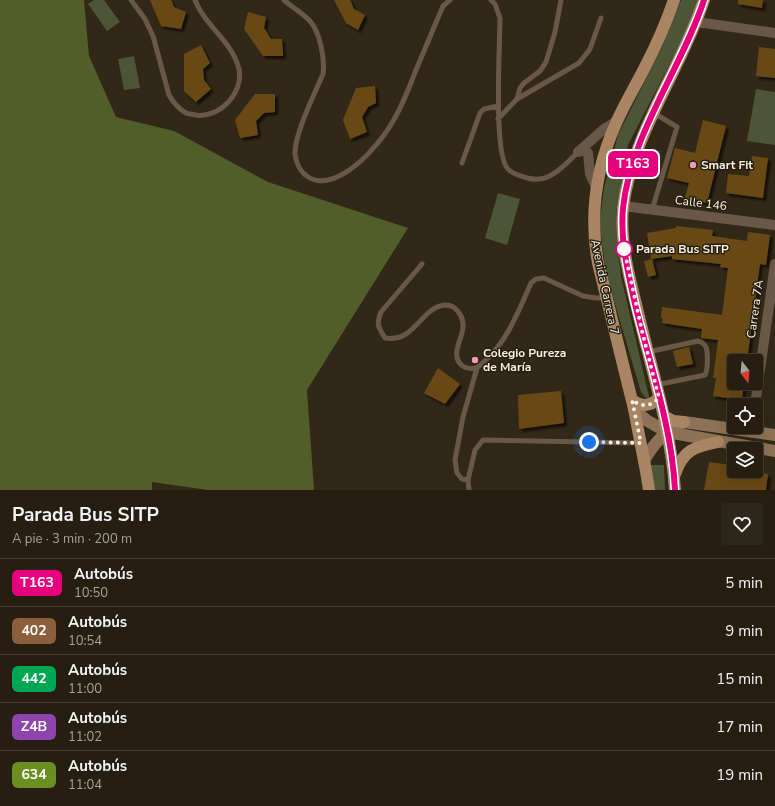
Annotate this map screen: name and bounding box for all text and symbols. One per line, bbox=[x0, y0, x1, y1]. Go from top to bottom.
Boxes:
line badge: T163 bbox=[605, 151, 661, 177]
text: T163 bbox=[616, 154, 650, 173]
place label: Smart Fit bbox=[701, 157, 753, 173]
marker: Smart Fit bbox=[688, 160, 698, 170]
street label: Calle 146 bbox=[674, 192, 728, 214]
street label: Avenida Carrera 7 bbox=[587, 238, 623, 336]
marker: Parada Bus SITP bbox=[615, 240, 633, 258]
place label: Parada Bus SITP bbox=[636, 241, 729, 257]
street label: Carrera 7A bbox=[743, 279, 767, 339]
place label: Colegio Pureza de María bbox=[483, 345, 566, 375]
north arrow bbox=[727, 354, 763, 390]
map controls bbox=[727, 354, 763, 478]
marker: Colegio Pureza de María bbox=[470, 355, 480, 365]
button: locate bbox=[727, 398, 763, 434]
your location bbox=[579, 432, 599, 452]
button: layers bbox=[727, 442, 763, 478]
text: Parada Bus SITP bbox=[12, 502, 159, 528]
button: heart bbox=[721, 503, 763, 545]
text: A pie · 3 min · 200 m bbox=[12, 530, 132, 548]
text: Autobús bbox=[74, 564, 133, 584]
text: T163 bbox=[20, 573, 54, 592]
text: 5 min bbox=[725, 573, 763, 593]
text: 10:50 bbox=[74, 584, 108, 602]
text: Autobús bbox=[68, 612, 127, 632]
text: 402 bbox=[21, 621, 47, 640]
text: 9 min bbox=[725, 621, 763, 641]
text: 10:54 bbox=[68, 632, 102, 650]
text: Autobús bbox=[68, 660, 127, 680]
text: 442 bbox=[21, 669, 47, 688]
text: 15 min bbox=[716, 669, 763, 689]
text: 11:00 bbox=[68, 680, 102, 698]
text: Autobús bbox=[68, 708, 127, 728]
text: Z4B bbox=[21, 717, 47, 736]
text: 17 min bbox=[716, 717, 763, 737]
text: 11:02 bbox=[68, 728, 102, 746]
text: Autobús bbox=[68, 756, 127, 776]
text: 634 bbox=[21, 765, 47, 784]
text: 19 min bbox=[716, 765, 763, 785]
text: 11:04 bbox=[68, 776, 102, 794]

